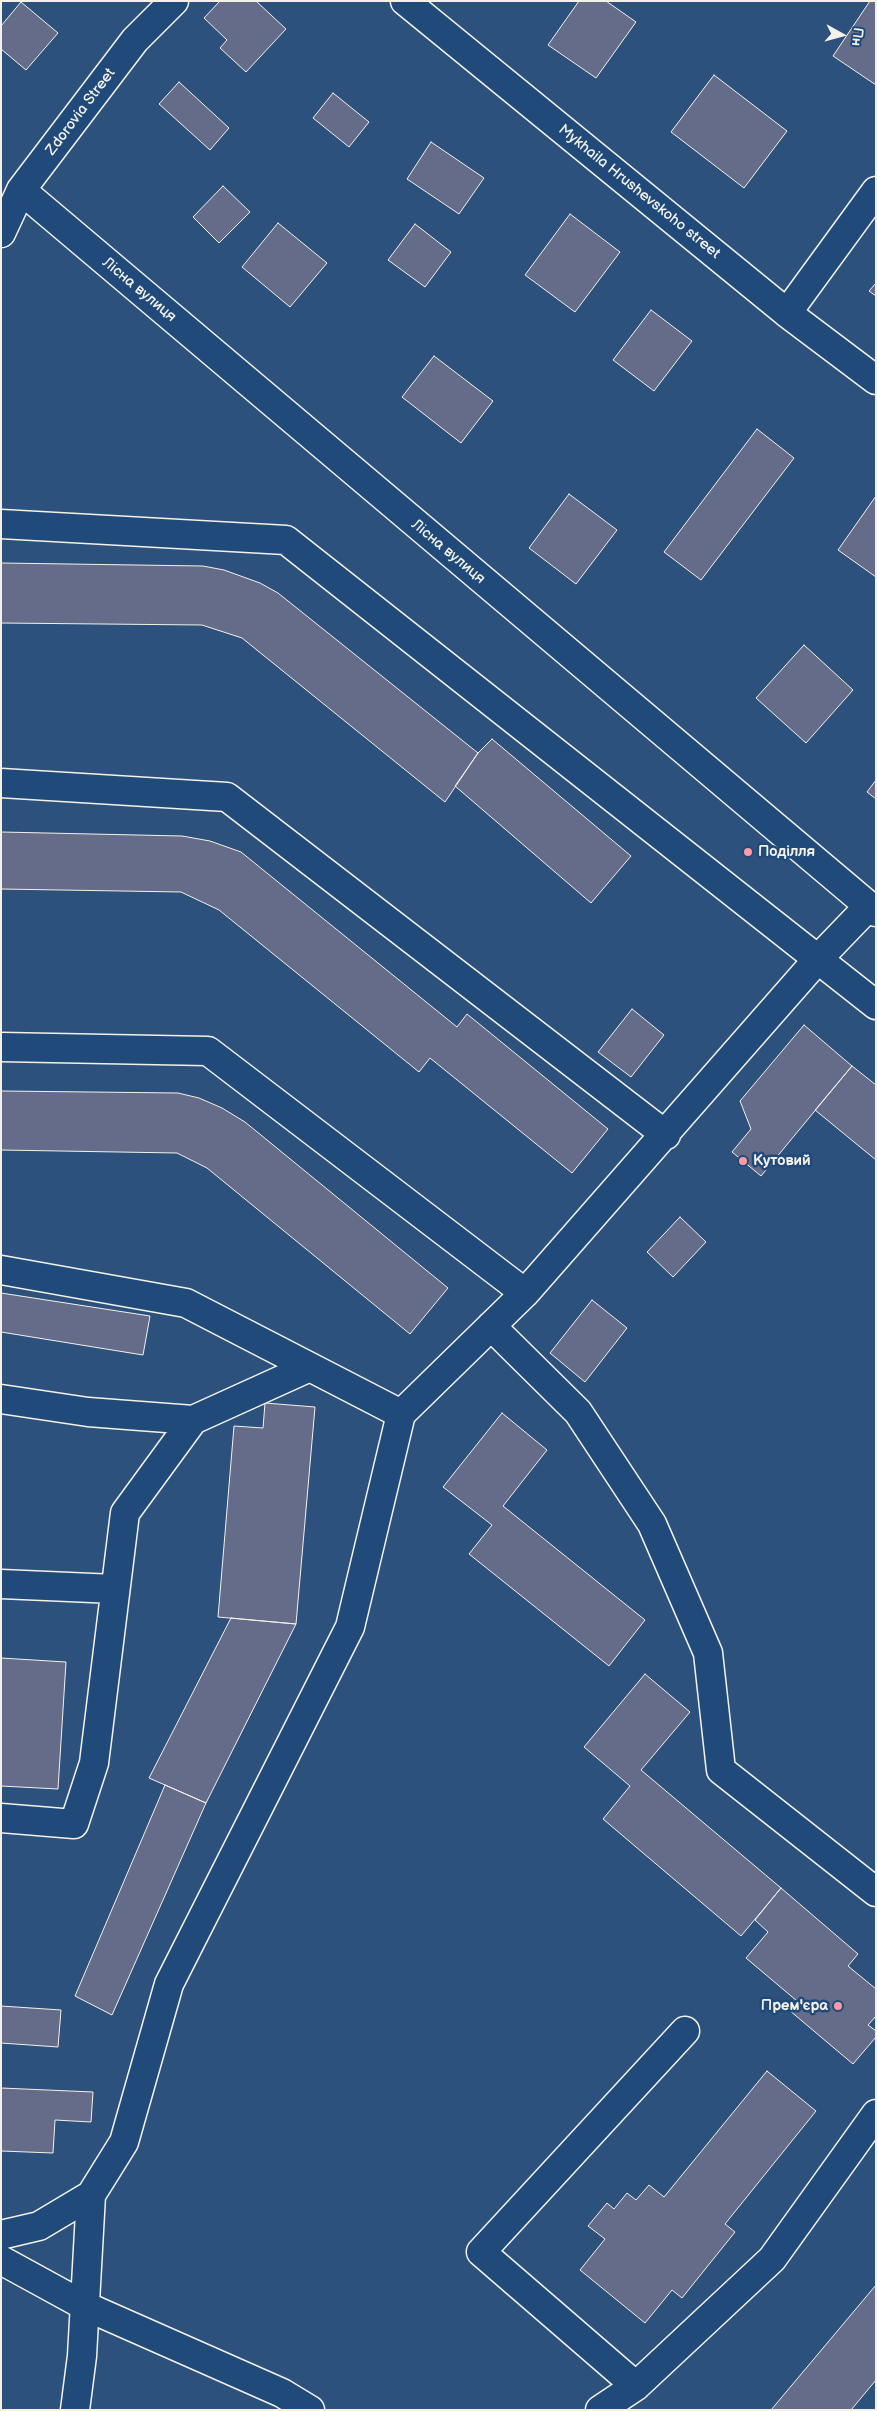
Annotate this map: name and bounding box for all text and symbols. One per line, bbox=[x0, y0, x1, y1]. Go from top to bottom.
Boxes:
north arrow bbox=[817, 10, 867, 60]
text: Пн bbox=[848, 27, 867, 47]
street label: Zdorovia Street bbox=[42, 65, 120, 159]
street label: Mykhaila Hrushevskoho street bbox=[554, 121, 724, 263]
street label: Лісна вулиця bbox=[98, 254, 180, 326]
street label: Лісна вулиця bbox=[407, 516, 489, 588]
place label: Поділля bbox=[758, 843, 815, 861]
marker: Поділля bbox=[742, 846, 754, 858]
place label: Кутовий bbox=[753, 1152, 811, 1170]
marker: Кутовий bbox=[737, 1155, 749, 1167]
place label: Прем'єра bbox=[761, 1997, 828, 2015]
marker: Прем'єра bbox=[832, 2000, 844, 2012]

